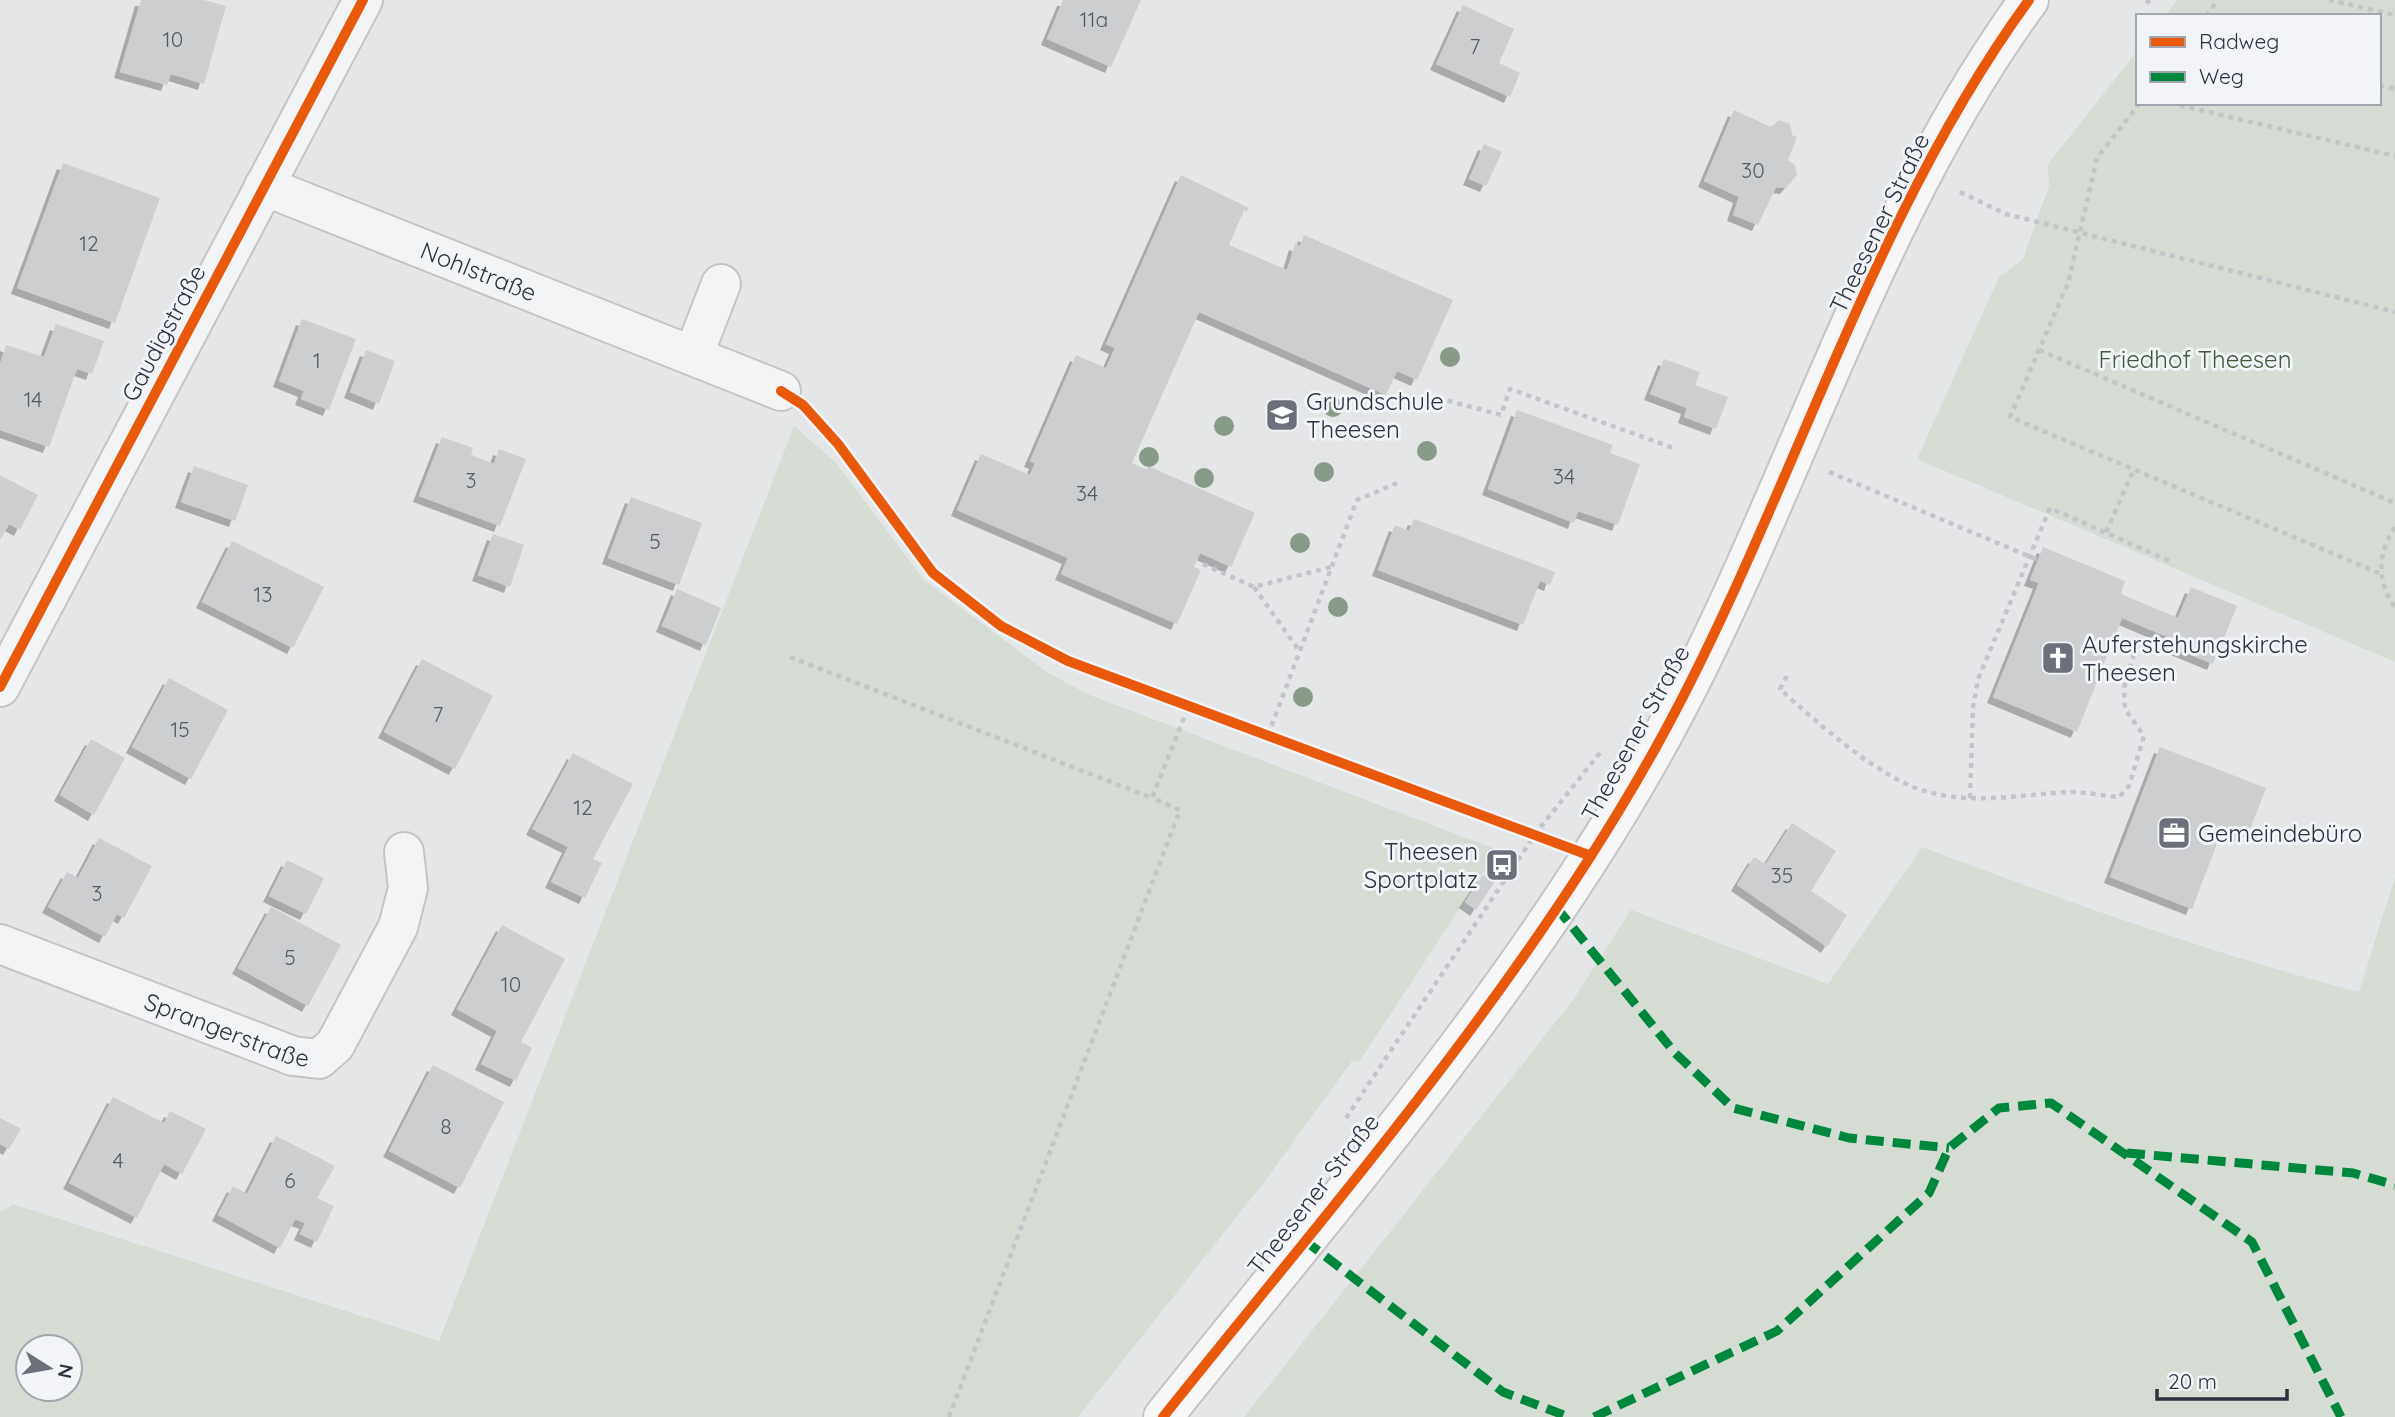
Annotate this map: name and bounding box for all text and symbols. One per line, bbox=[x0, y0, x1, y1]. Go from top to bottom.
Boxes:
house number: 11a bbox=[1080, 6, 1108, 32]
legend bbox=[2136, 14, 2381, 105]
house number: 10 bbox=[163, 26, 183, 52]
text: Radweg bbox=[2199, 28, 2279, 54]
house number: 7 bbox=[1470, 33, 1481, 59]
text: Weg bbox=[2199, 63, 2244, 89]
street label: Theesener Straße bbox=[1822, 128, 1936, 318]
house number: 30 bbox=[1741, 157, 1765, 183]
house number: 12 bbox=[79, 230, 99, 256]
street label: Nohlstraße bbox=[416, 235, 541, 308]
street label: Gaudigstraße bbox=[114, 260, 212, 406]
park label: Friedhof Theesen bbox=[2098, 344, 2292, 374]
house number: 1 bbox=[313, 347, 321, 373]
house number: 14 bbox=[24, 386, 42, 412]
place label: Grundschule Theesen bbox=[1306, 386, 1444, 444]
school or university icon: Grundschule Theesen bbox=[1263, 396, 1301, 434]
house number: 34 bbox=[1553, 463, 1575, 489]
house number: 3 bbox=[465, 467, 477, 493]
house number: 34 bbox=[1076, 480, 1098, 506]
house number: 5 bbox=[649, 528, 661, 554]
house number: 13 bbox=[254, 581, 272, 607]
place label: Auferstehungskirche Theesen bbox=[2082, 629, 2308, 687]
church icon: Auferstehungskirche Theesen bbox=[2039, 639, 2077, 677]
street label: Theesener Straße bbox=[1574, 640, 1696, 826]
house number: 7 bbox=[433, 701, 444, 727]
house number: 15 bbox=[170, 716, 190, 742]
house number: 12 bbox=[573, 794, 593, 820]
office icon: Gemeindebüro bbox=[2155, 814, 2193, 852]
place label: Gemeindebüro bbox=[2198, 818, 2362, 848]
place label: Theesen Sportplatz bbox=[1364, 836, 1478, 894]
bus stop icon: Theesen Sportplatz bbox=[1483, 846, 1521, 884]
house number: 35 bbox=[1771, 862, 1793, 888]
house number: 3 bbox=[91, 880, 103, 906]
house number: 5 bbox=[284, 944, 296, 970]
house number: 10 bbox=[501, 971, 521, 997]
street label: Sprangerstraße bbox=[140, 986, 311, 1073]
street label: Theesener Straße bbox=[1241, 1107, 1385, 1281]
house number: 8 bbox=[440, 1113, 452, 1139]
house number: 4 bbox=[112, 1147, 124, 1173]
house number: 6 bbox=[284, 1167, 296, 1193]
north arrow bbox=[14, 1333, 84, 1403]
scale bar bbox=[2157, 1358, 2286, 1402]
text: N bbox=[53, 1362, 79, 1380]
text: 20 m bbox=[2168, 1368, 2217, 1394]

